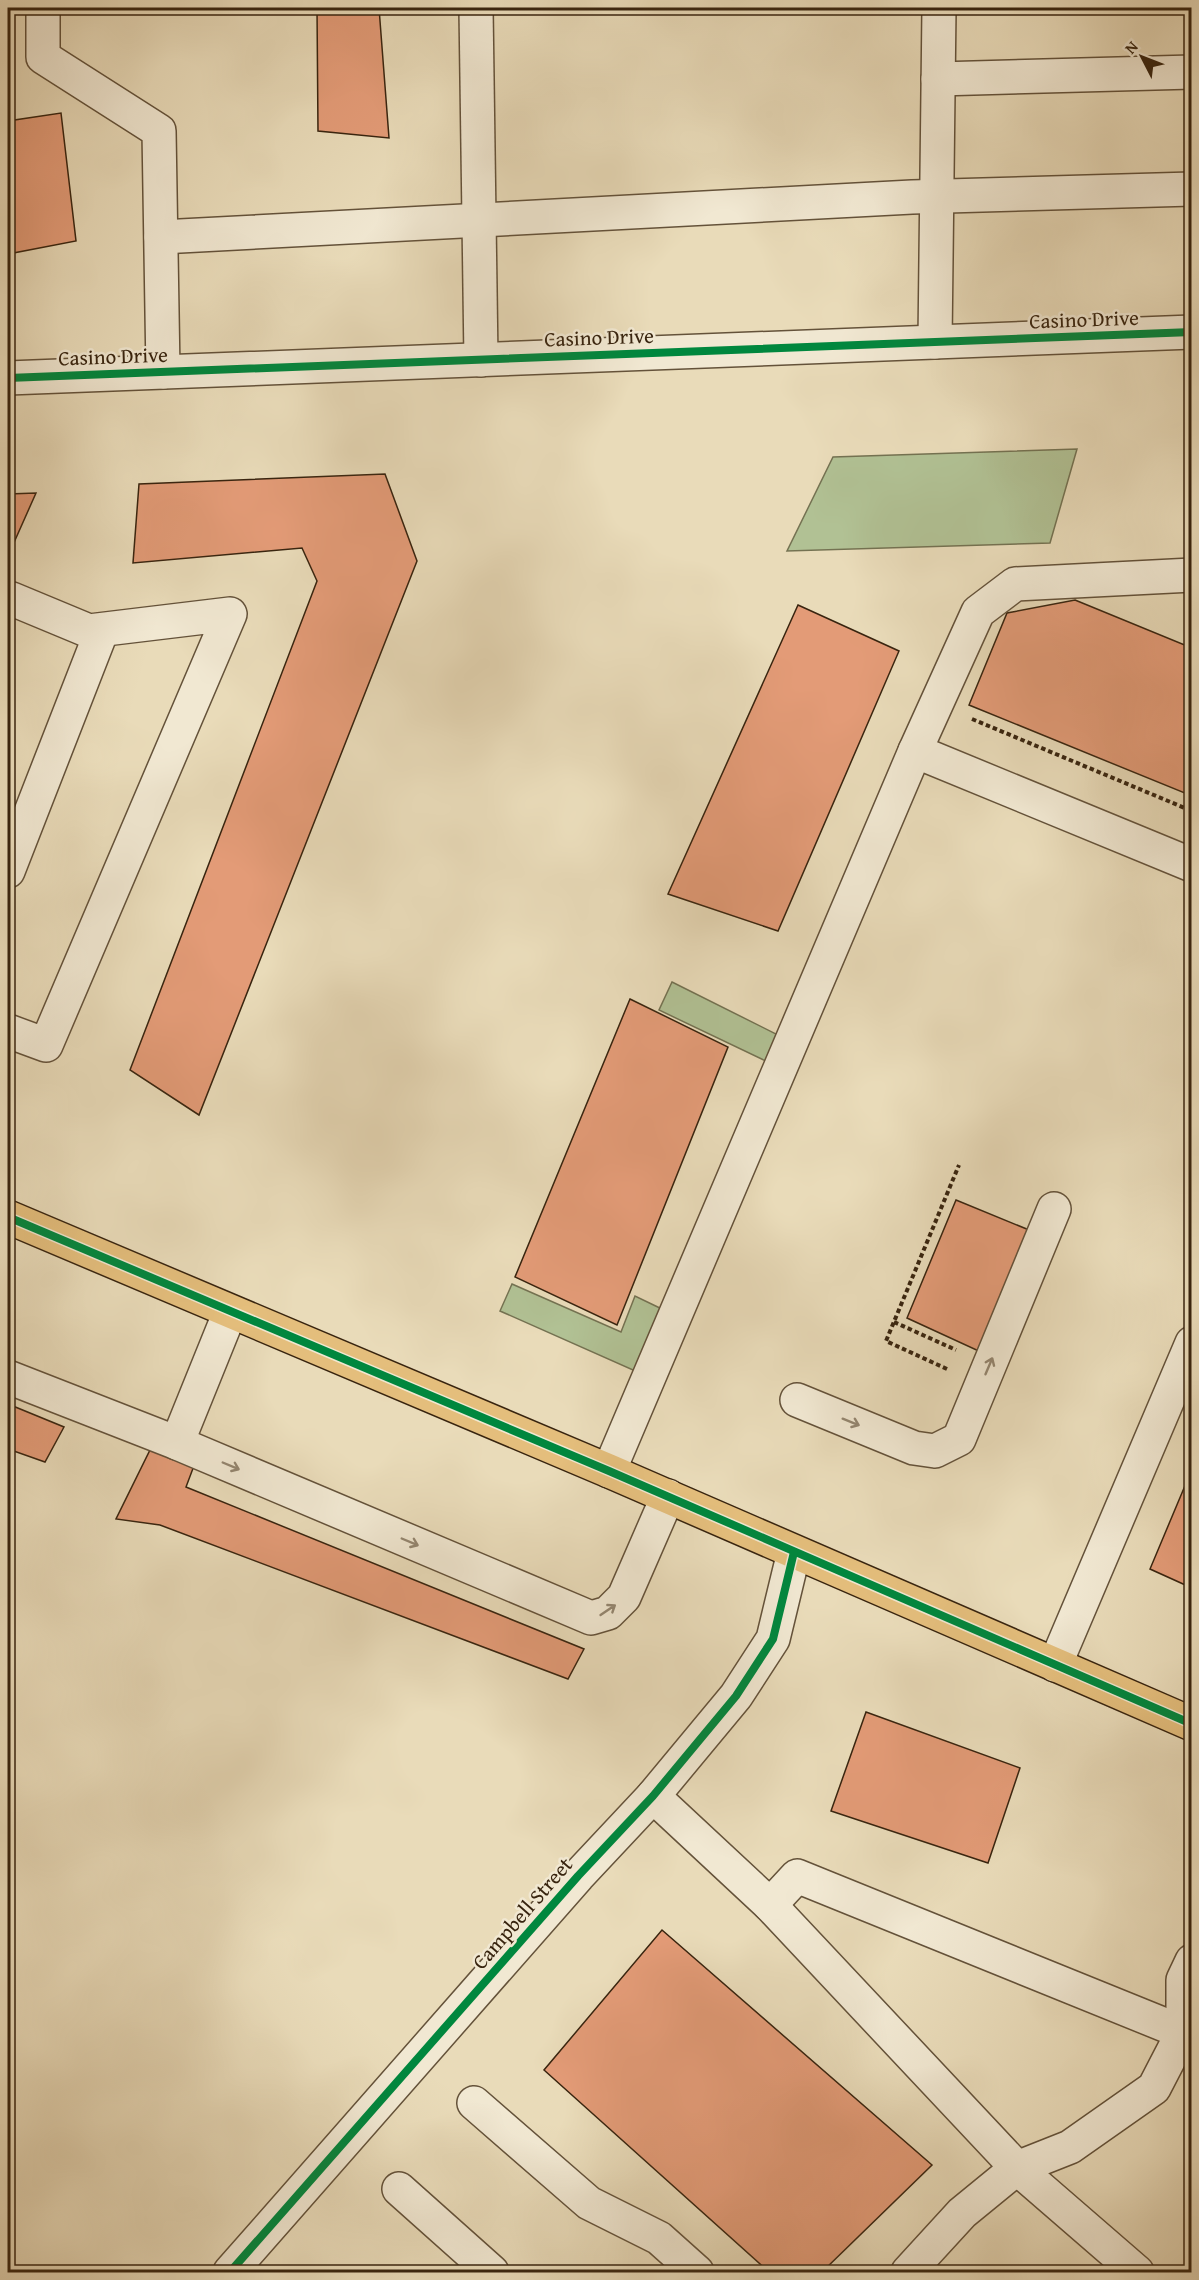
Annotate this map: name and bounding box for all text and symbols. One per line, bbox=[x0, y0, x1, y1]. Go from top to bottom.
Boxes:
north arrow bbox=[1112, 27, 1172, 87]
text: N bbox=[1118, 35, 1144, 59]
street label: Casino Drive bbox=[1029, 302, 1140, 336]
street label: Casino Drive bbox=[544, 320, 655, 354]
street label: Casino Drive bbox=[58, 339, 169, 373]
one-way arrow bbox=[984, 1357, 995, 1376]
one-way arrow bbox=[841, 1417, 860, 1428]
one-way arrow bbox=[221, 1461, 239, 1472]
one-way arrow bbox=[401, 1537, 419, 1548]
one-way arrow bbox=[600, 1604, 616, 1616]
street label: Campbell Street bbox=[464, 1850, 580, 1976]

